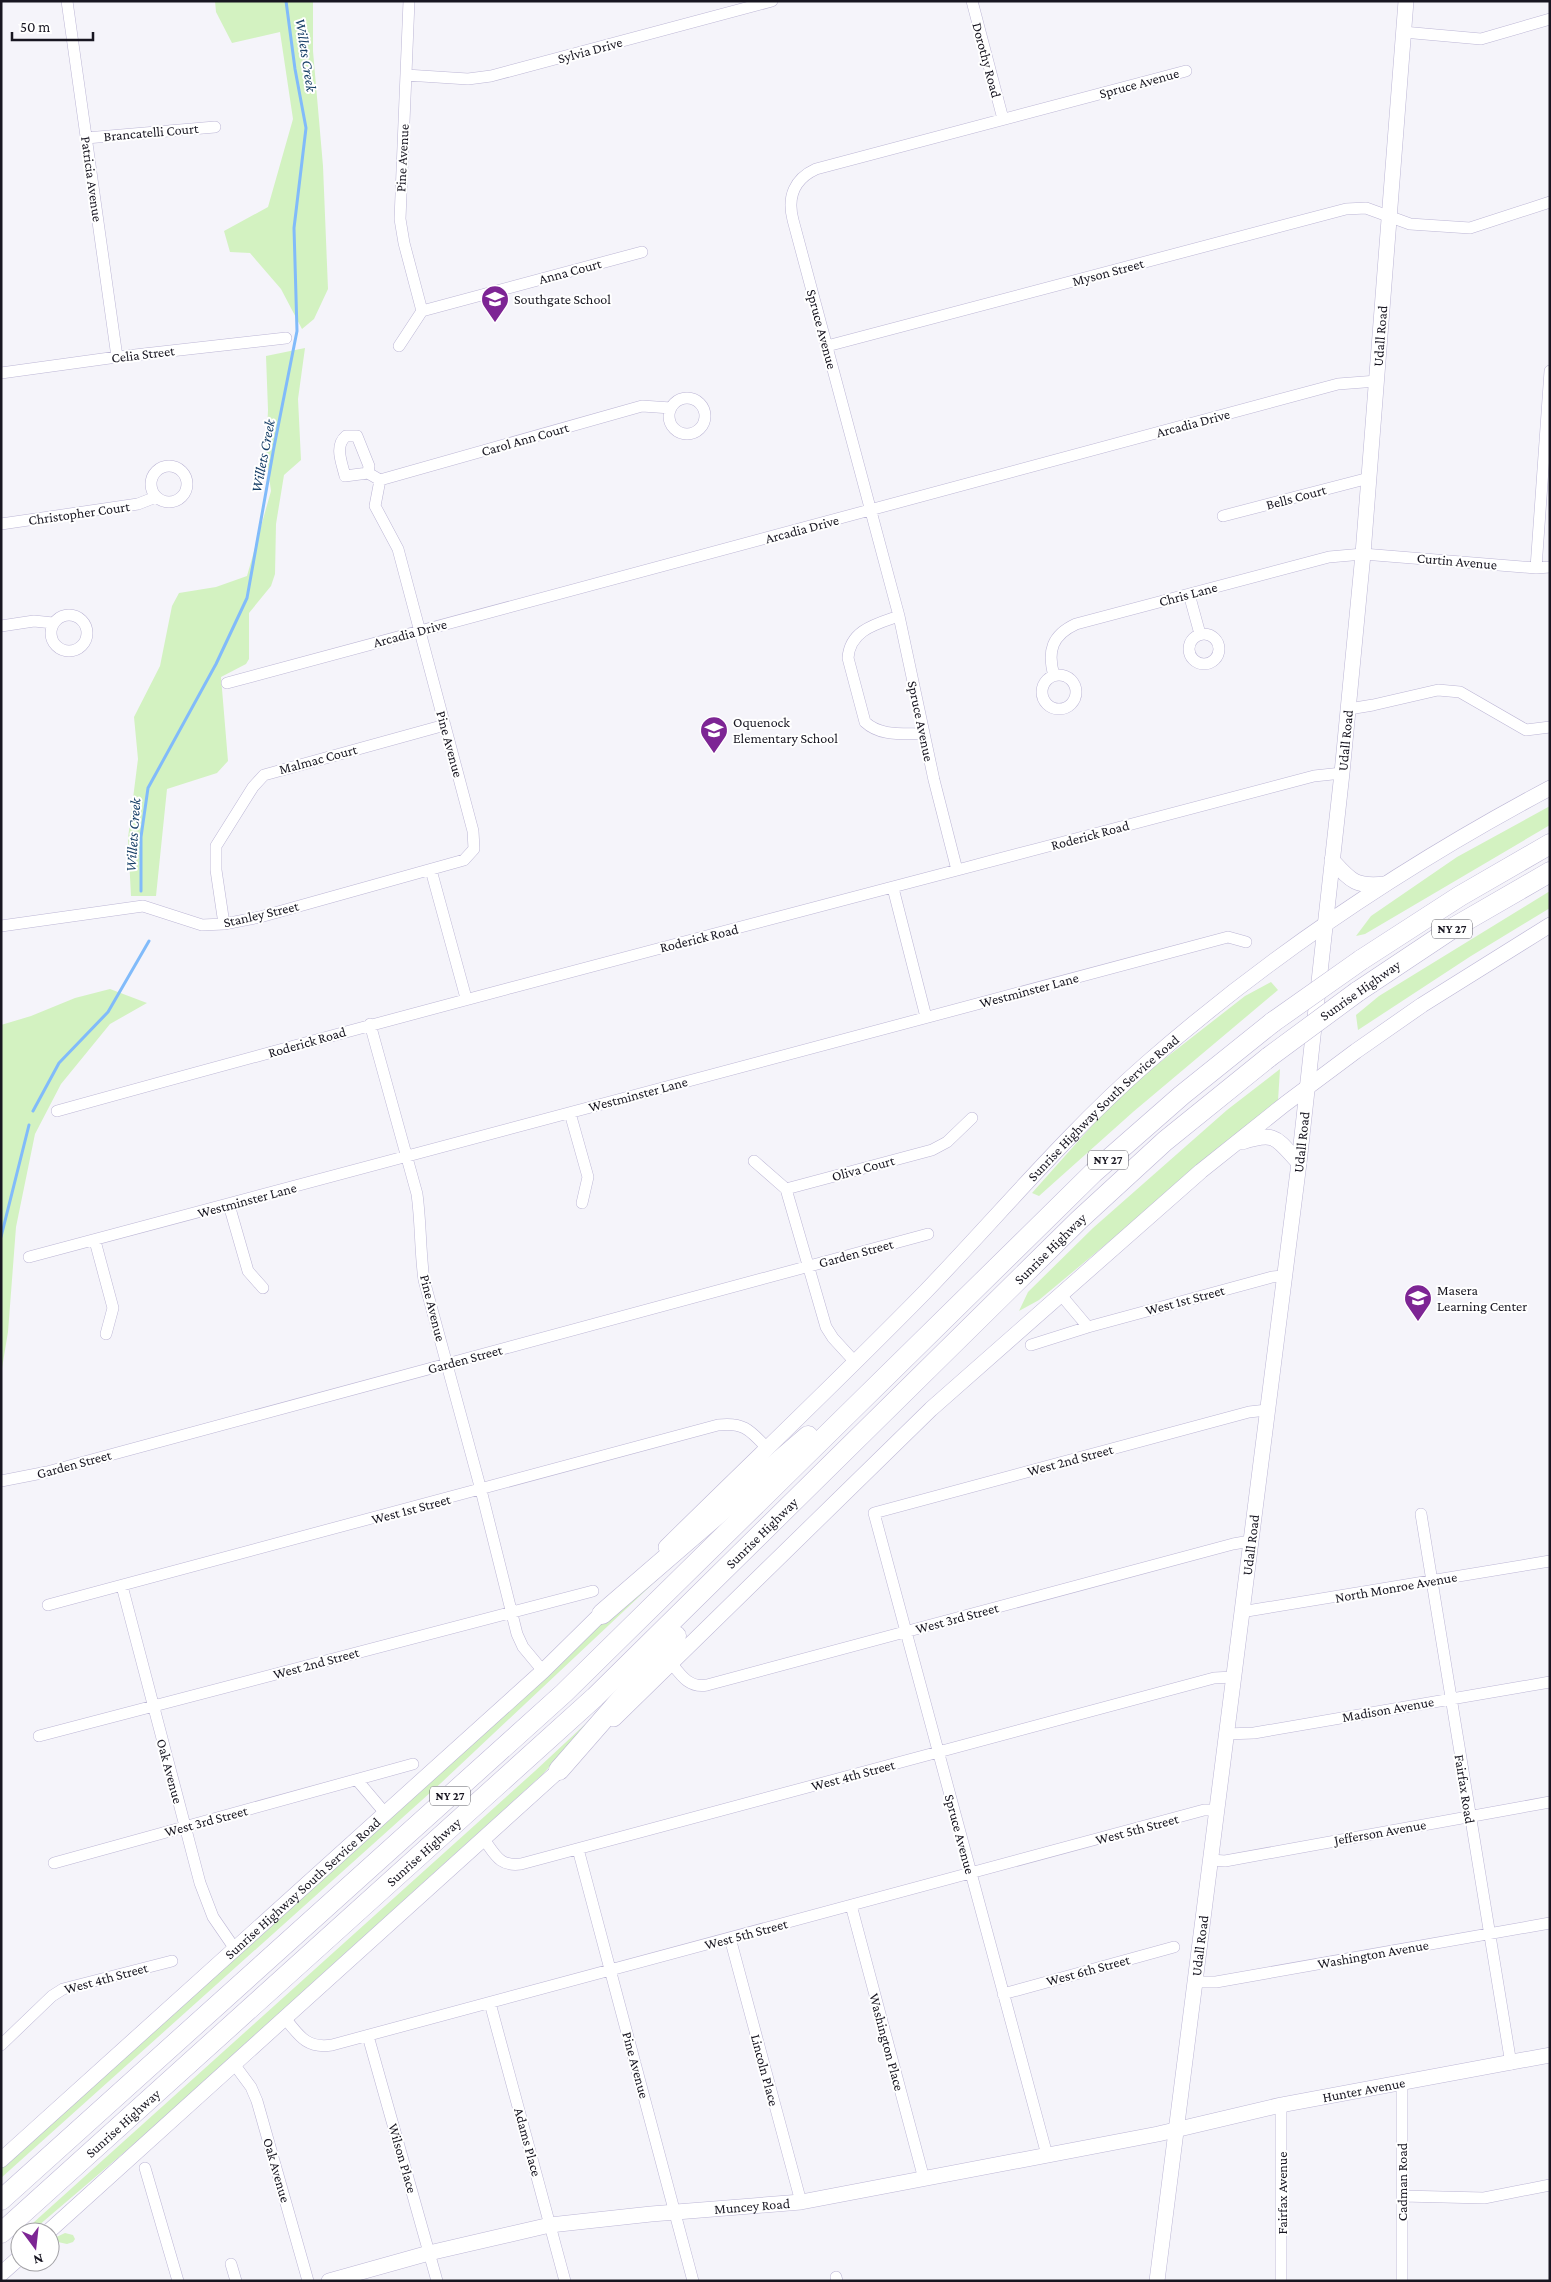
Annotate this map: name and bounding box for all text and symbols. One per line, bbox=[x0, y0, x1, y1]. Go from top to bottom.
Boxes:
scale bar bbox=[12, 10, 94, 42]
water label: Willets Creek bbox=[292, 17, 320, 94]
text: 50 m bbox=[20, 19, 50, 35]
street label: Dorothy Road bbox=[969, 21, 1005, 100]
street label: Sylvia Drive bbox=[556, 34, 624, 66]
street label: Spruce Avenue bbox=[1097, 65, 1181, 101]
street label: Brancatelli Court bbox=[103, 120, 199, 144]
street label: Pine Avenue bbox=[392, 124, 412, 192]
street label: Patricia Avenue bbox=[78, 135, 106, 223]
street label: Anna Court bbox=[537, 255, 603, 287]
street label: Myson Street bbox=[1070, 255, 1146, 289]
school or university icon: Southgate School bbox=[480, 284, 510, 323]
street label: Spruce Avenue bbox=[804, 287, 840, 371]
place label: Southgate School bbox=[514, 291, 611, 307]
street label: Udall Road bbox=[1370, 304, 1390, 367]
street label: Celia Street bbox=[110, 342, 176, 366]
street label: Arcadia Drive bbox=[1154, 406, 1232, 440]
water label: Willets Creek bbox=[248, 417, 278, 494]
street label: Carol Ann Court bbox=[479, 419, 571, 459]
street label: Bells Court bbox=[1264, 481, 1328, 513]
street label: Christopher Court bbox=[27, 498, 131, 528]
street label: Arcadia Drive bbox=[763, 512, 841, 546]
street label: Curtin Avenue bbox=[1416, 550, 1498, 572]
street label: Chris Lane bbox=[1157, 579, 1219, 609]
street label: Arcadia Drive bbox=[371, 616, 449, 650]
street label: Spruce Avenue bbox=[905, 679, 937, 763]
street label: Pine Avenue bbox=[433, 709, 467, 779]
street label: Udall Road bbox=[1334, 709, 1356, 772]
place label: Oquenock Elementary School bbox=[733, 714, 838, 746]
school or university icon: Oquenock Elementary School bbox=[699, 715, 729, 754]
street label: Malmac Court bbox=[277, 741, 359, 777]
water label: Willets Creek bbox=[122, 796, 144, 873]
street label: Roderick Road bbox=[1049, 817, 1131, 853]
street label: Stanley Street bbox=[222, 897, 301, 930]
street label: Roderick Road bbox=[658, 920, 740, 955]
road number: NY 27 bbox=[1432, 920, 1472, 939]
street label: Sunrise Highway bbox=[1317, 956, 1404, 1024]
street label: Westminster Lane bbox=[978, 969, 1080, 1011]
street label: Roderick Road bbox=[266, 1023, 348, 1061]
street label: Sunrise Highway South Service Road bbox=[1024, 1031, 1183, 1184]
street label: Westminster Lane bbox=[587, 1073, 689, 1115]
street label: Udall Road bbox=[1290, 1110, 1313, 1174]
road number: NY 27 bbox=[1088, 1150, 1128, 1170]
street label: Oliva Court bbox=[830, 1152, 897, 1184]
street label: Westminster Lane bbox=[196, 1179, 298, 1221]
street label: Sunrise Highway bbox=[1011, 1209, 1090, 1287]
street label: Garden Street bbox=[817, 1235, 895, 1271]
street label: Pine Avenue bbox=[417, 1273, 449, 1343]
street label: West 1st Street bbox=[1144, 1282, 1227, 1318]
place label: Masera Learning Center bbox=[1437, 1282, 1527, 1314]
school or university icon: Masera Learning Center bbox=[1403, 1283, 1433, 1322]
street label: Garden Street bbox=[426, 1341, 504, 1377]
street label: West 2nd Street bbox=[1025, 1441, 1115, 1479]
street label: Garden Street bbox=[35, 1446, 113, 1482]
street label: West 1st Street bbox=[370, 1491, 453, 1527]
street label: Sunrise Highway bbox=[722, 1493, 801, 1572]
street label: Udall Road bbox=[1239, 1513, 1262, 1576]
street label: North Monroe Avenue bbox=[1334, 1568, 1458, 1606]
street label: West 3rd Street bbox=[914, 1599, 1001, 1637]
street label: West 2nd Street bbox=[271, 1644, 361, 1682]
street label: Madison Avenue bbox=[1341, 1693, 1435, 1725]
street label: Oak Avenue bbox=[154, 1737, 186, 1805]
street label: Fairfax Road bbox=[1452, 1753, 1478, 1825]
street label: West 4th Street bbox=[809, 1756, 897, 1794]
road number: NY 27 bbox=[430, 1786, 470, 1805]
street label: Spruce Avenue bbox=[942, 1792, 978, 1876]
street label: West 3rd Street bbox=[163, 1802, 250, 1840]
street label: West 5th Street bbox=[1094, 1810, 1181, 1848]
street label: Sunrise Highway South Service Road bbox=[221, 1813, 384, 1962]
street label: Sunrise Highway bbox=[383, 1814, 464, 1889]
street label: Jefferson Avenue bbox=[1331, 1816, 1427, 1848]
street label: Udall Road bbox=[1188, 1914, 1211, 1977]
street label: West 5th Street bbox=[703, 1915, 790, 1953]
street label: Washington Avenue bbox=[1316, 1936, 1430, 1972]
street label: West 6th Street bbox=[1044, 1951, 1132, 1989]
street label: West 4th Street bbox=[62, 1959, 150, 1997]
street label: Washington Place bbox=[866, 1991, 908, 2093]
street label: Pine Avenue bbox=[619, 2030, 653, 2100]
street label: Lincoln Place bbox=[748, 2032, 782, 2108]
street label: Hunter Avenue bbox=[1321, 2074, 1406, 2105]
street label: Sunrise Highway bbox=[82, 2085, 164, 2161]
street label: Adams Place bbox=[511, 2106, 545, 2178]
street label: Wilson Place bbox=[385, 2121, 421, 2195]
street label: Oak Avenue bbox=[260, 2136, 294, 2204]
street label: Cadman Road bbox=[1394, 2142, 1410, 2221]
street label: Fairfax Avenue bbox=[1274, 2152, 1290, 2234]
street label: Muncey Road bbox=[714, 2195, 791, 2217]
north arrow bbox=[10, 2222, 60, 2272]
text: N bbox=[31, 2251, 45, 2269]

